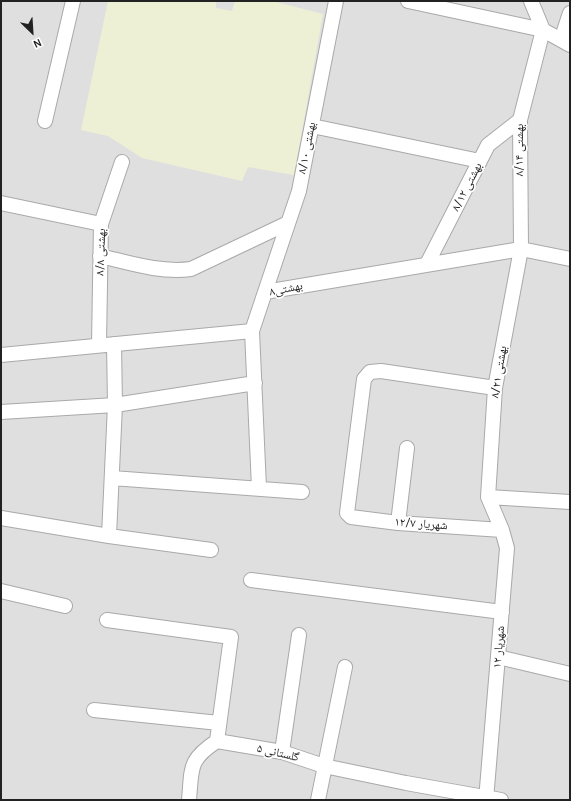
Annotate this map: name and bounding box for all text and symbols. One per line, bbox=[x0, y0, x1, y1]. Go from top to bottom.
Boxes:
north arrow bbox=[12, 12, 52, 52]
text: N bbox=[31, 36, 44, 51]
street label: بهشتی ۸/۱۰ bbox=[295, 121, 319, 175]
street label: بهشتی ۸/۱۴ bbox=[513, 124, 527, 176]
street label: بهشتی ۸/۱۲ bbox=[449, 160, 485, 214]
street label: بهشتی ۸/۸ bbox=[93, 228, 109, 276]
street label: بهشتی۸ bbox=[268, 278, 304, 300]
street label: بهشتی ۸/۲۱ bbox=[488, 345, 510, 399]
street label: شهریار ۱۲/۷ bbox=[394, 515, 448, 533]
street label: شهریار ۱۲ bbox=[490, 625, 508, 669]
street label: گلستانی ۵ bbox=[255, 741, 301, 765]

